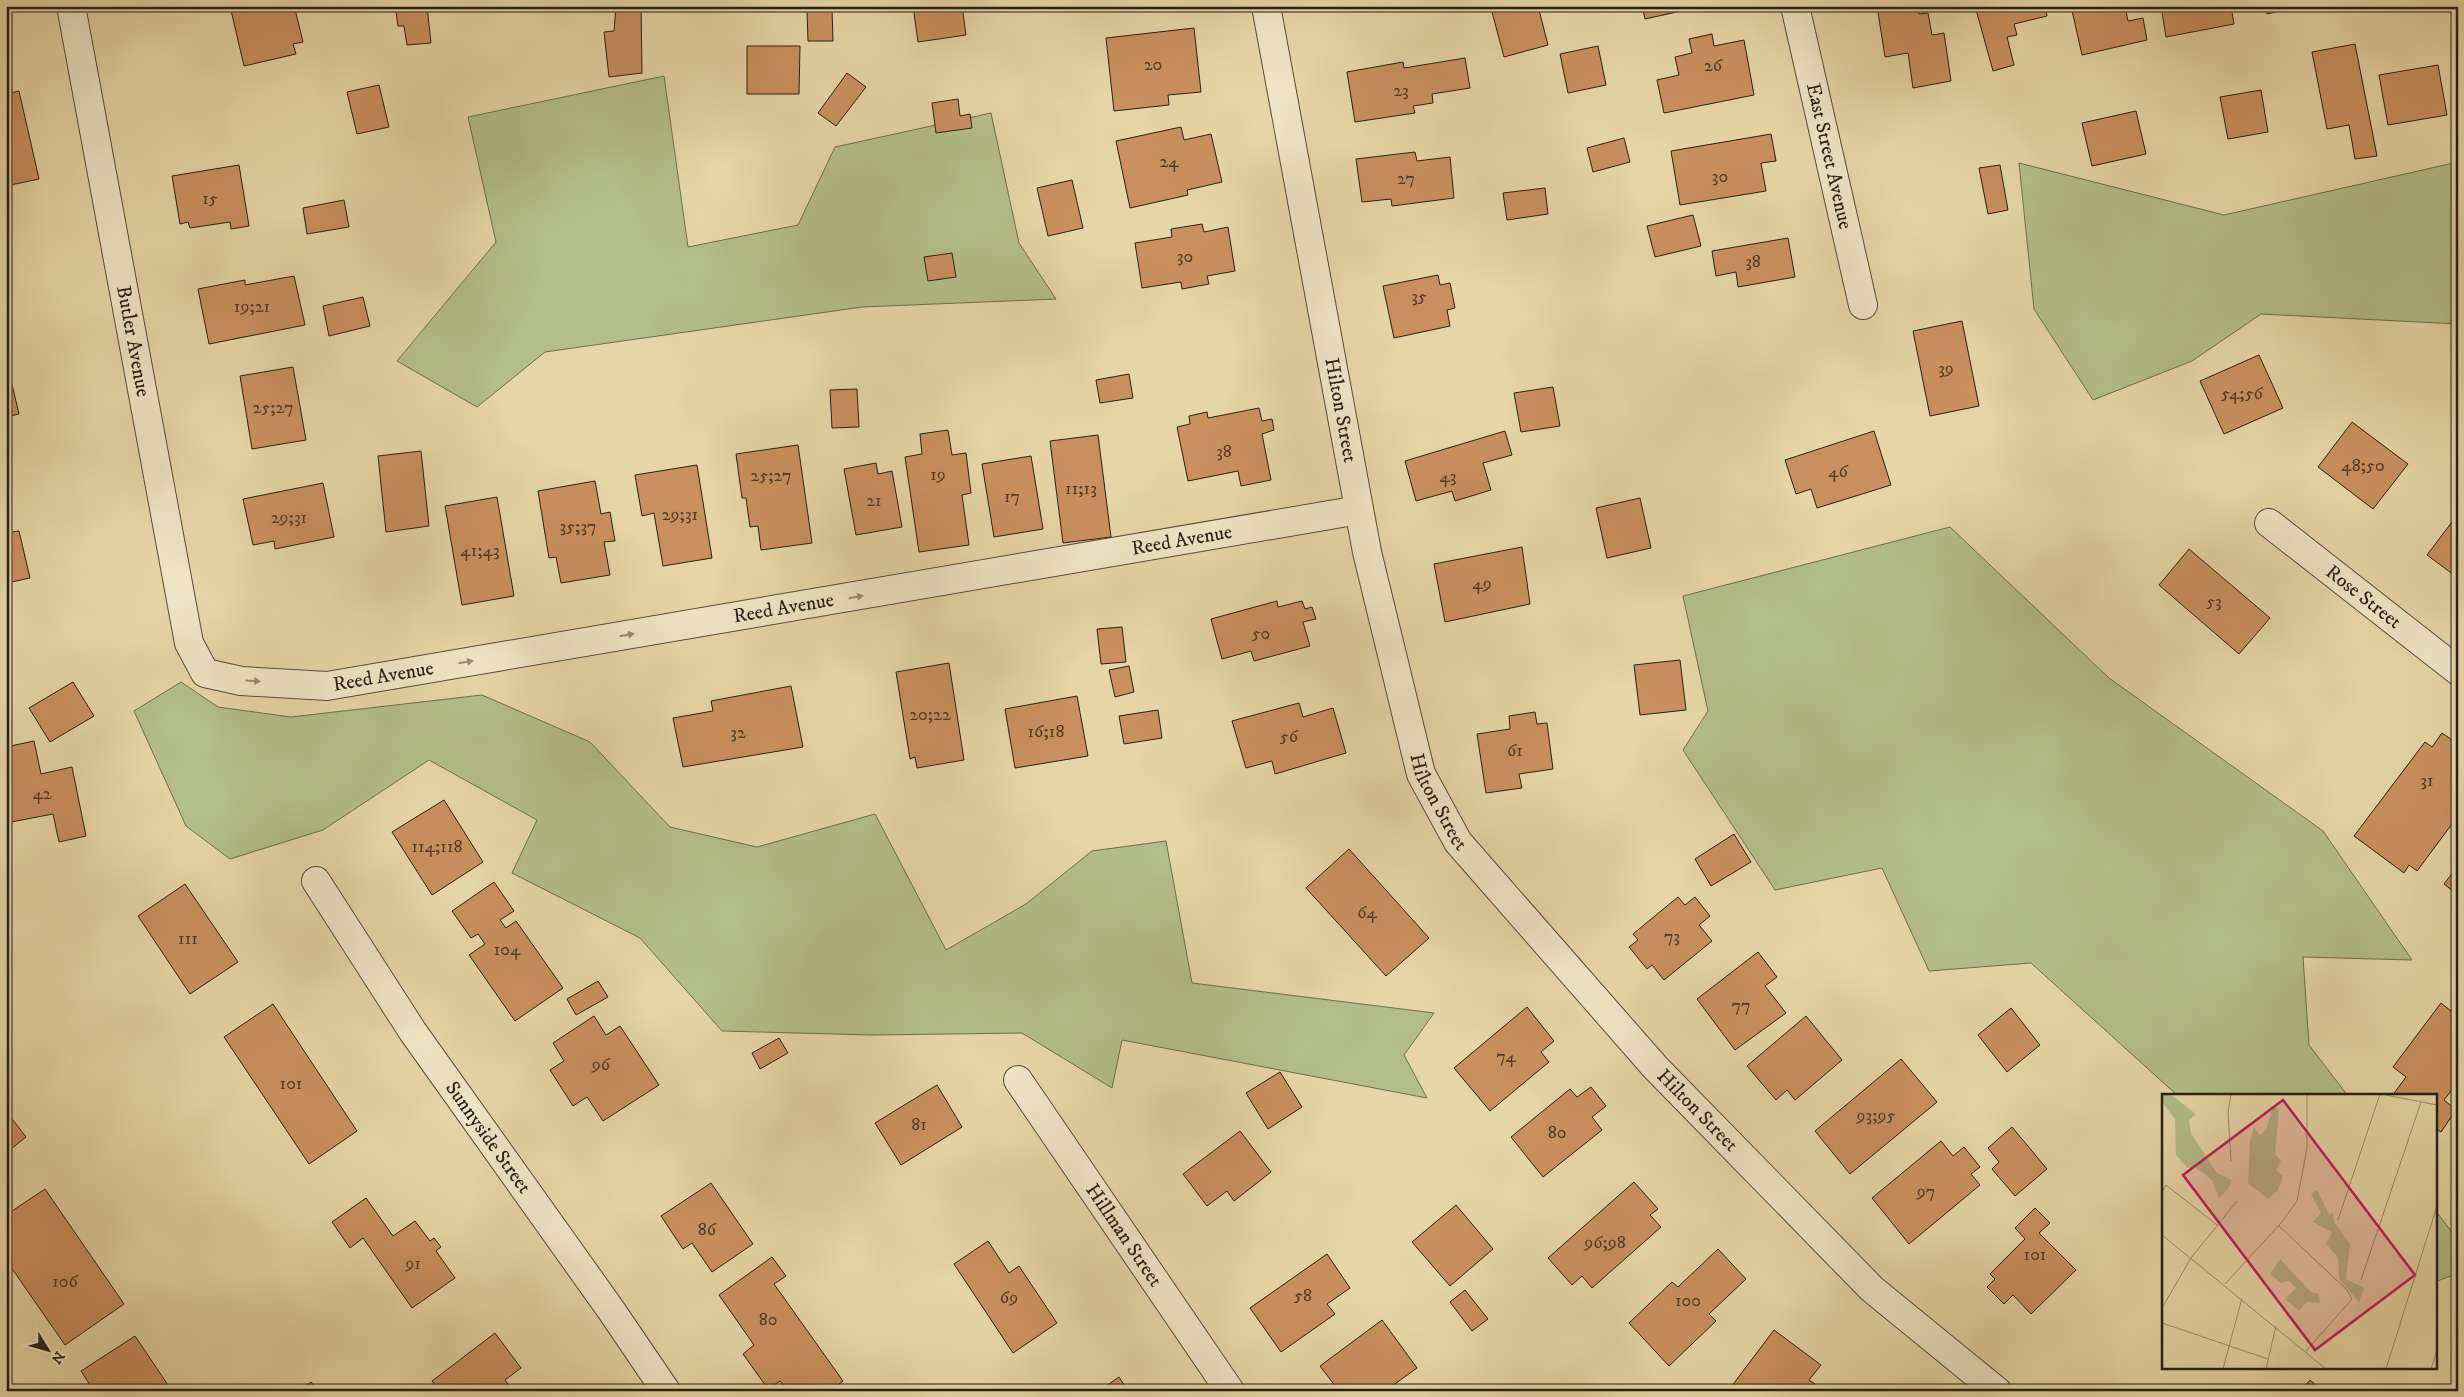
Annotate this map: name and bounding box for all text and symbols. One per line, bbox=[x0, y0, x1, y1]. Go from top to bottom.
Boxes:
house number: 20 bbox=[1144, 54, 1162, 76]
house number: 26 bbox=[1704, 55, 1723, 77]
house number: 23 bbox=[1393, 80, 1409, 102]
street label: East Street Avenue bbox=[1800, 81, 1858, 232]
house number: 24 bbox=[1159, 151, 1179, 173]
house number: 30 bbox=[1712, 166, 1728, 188]
house number: 27 bbox=[1397, 168, 1415, 190]
house number: 15 bbox=[202, 188, 218, 210]
house number: 30 bbox=[1177, 246, 1193, 268]
house number: 38 bbox=[1745, 251, 1761, 273]
street label: Butler Avenue bbox=[111, 284, 156, 399]
house number: 35 bbox=[1411, 286, 1427, 308]
house number: 19;21 bbox=[234, 296, 270, 318]
street label: Hilton Street bbox=[1319, 356, 1363, 465]
house number: 39 bbox=[1938, 358, 1954, 380]
house number: 54;56 bbox=[2221, 383, 2264, 405]
house number: 25;27 bbox=[253, 397, 293, 419]
house number: 38 bbox=[1216, 441, 1232, 463]
house number: 48;50 bbox=[2341, 455, 2385, 477]
house number: 46 bbox=[1828, 461, 1848, 483]
house number: 19 bbox=[930, 464, 946, 486]
house number: 25;27 bbox=[751, 465, 791, 487]
house number: 43 bbox=[1439, 466, 1457, 488]
house number: 11;13 bbox=[1065, 478, 1097, 500]
house number: 17 bbox=[1004, 486, 1020, 508]
house number: 21 bbox=[866, 490, 882, 512]
house number: 29;31 bbox=[662, 504, 698, 526]
house number: 29;31 bbox=[271, 507, 307, 529]
house number: 35;37 bbox=[559, 516, 597, 538]
street label: Reed Avenue bbox=[1130, 519, 1234, 561]
house number: 41;43 bbox=[460, 540, 500, 562]
street label: Rose Street bbox=[2321, 560, 2406, 634]
house number: 49 bbox=[1472, 573, 1492, 595]
street label: Reed Avenue bbox=[731, 587, 836, 629]
house number: 53 bbox=[2206, 591, 2222, 613]
one-way arrow bbox=[848, 592, 864, 600]
house number: 50 bbox=[1252, 623, 1270, 645]
one-way arrow bbox=[619, 631, 635, 639]
street label: Reed Avenue bbox=[331, 656, 436, 697]
one-way arrow bbox=[459, 658, 475, 666]
one-way arrow bbox=[246, 678, 262, 686]
house number: 20;22 bbox=[909, 704, 951, 726]
house number: 16;18 bbox=[1028, 721, 1064, 743]
house number: 32 bbox=[730, 722, 746, 744]
house number: 56 bbox=[1280, 726, 1299, 748]
house number: 61 bbox=[1507, 740, 1523, 762]
street label: Hilton Street bbox=[1404, 751, 1473, 856]
house number: 31 bbox=[2420, 770, 2434, 792]
house number: 42 bbox=[32, 783, 52, 805]
house number: 114;118 bbox=[411, 836, 463, 858]
house number: 64 bbox=[1357, 902, 1378, 924]
house number: 73 bbox=[1664, 926, 1680, 948]
house number: 111 bbox=[178, 928, 198, 950]
house number: 104 bbox=[494, 939, 521, 961]
house number: 77 bbox=[1732, 995, 1750, 1017]
house number: 74 bbox=[1496, 1046, 1516, 1068]
house number: 96 bbox=[591, 1054, 611, 1076]
street label: Hilton Street bbox=[1651, 1064, 1744, 1157]
house number: 101 bbox=[280, 1073, 302, 1095]
street label: Sunnyside Street bbox=[440, 1076, 537, 1199]
inset map bbox=[2162, 1094, 2436, 1370]
house number: 93;95 bbox=[1856, 1105, 1896, 1127]
house number: 81 bbox=[911, 1114, 927, 1136]
house number: 80 bbox=[1548, 1122, 1566, 1144]
street label: Hillman Street bbox=[1080, 1179, 1168, 1292]
house number: 97 bbox=[1916, 1181, 1935, 1203]
house number: 86 bbox=[698, 1219, 717, 1241]
house number: 96;98 bbox=[1583, 1232, 1626, 1254]
house number: 101 bbox=[2024, 1244, 2046, 1266]
house number: 91 bbox=[404, 1253, 421, 1275]
house number: 106 bbox=[52, 1271, 78, 1293]
house number: 58 bbox=[1294, 1285, 1312, 1307]
house number: 69 bbox=[1000, 1287, 1018, 1309]
house number: 100 bbox=[1675, 1290, 1701, 1312]
house number: 80 bbox=[759, 1309, 777, 1331]
north arrow bbox=[22, 1324, 72, 1374]
text: N bbox=[47, 1347, 68, 1368]

